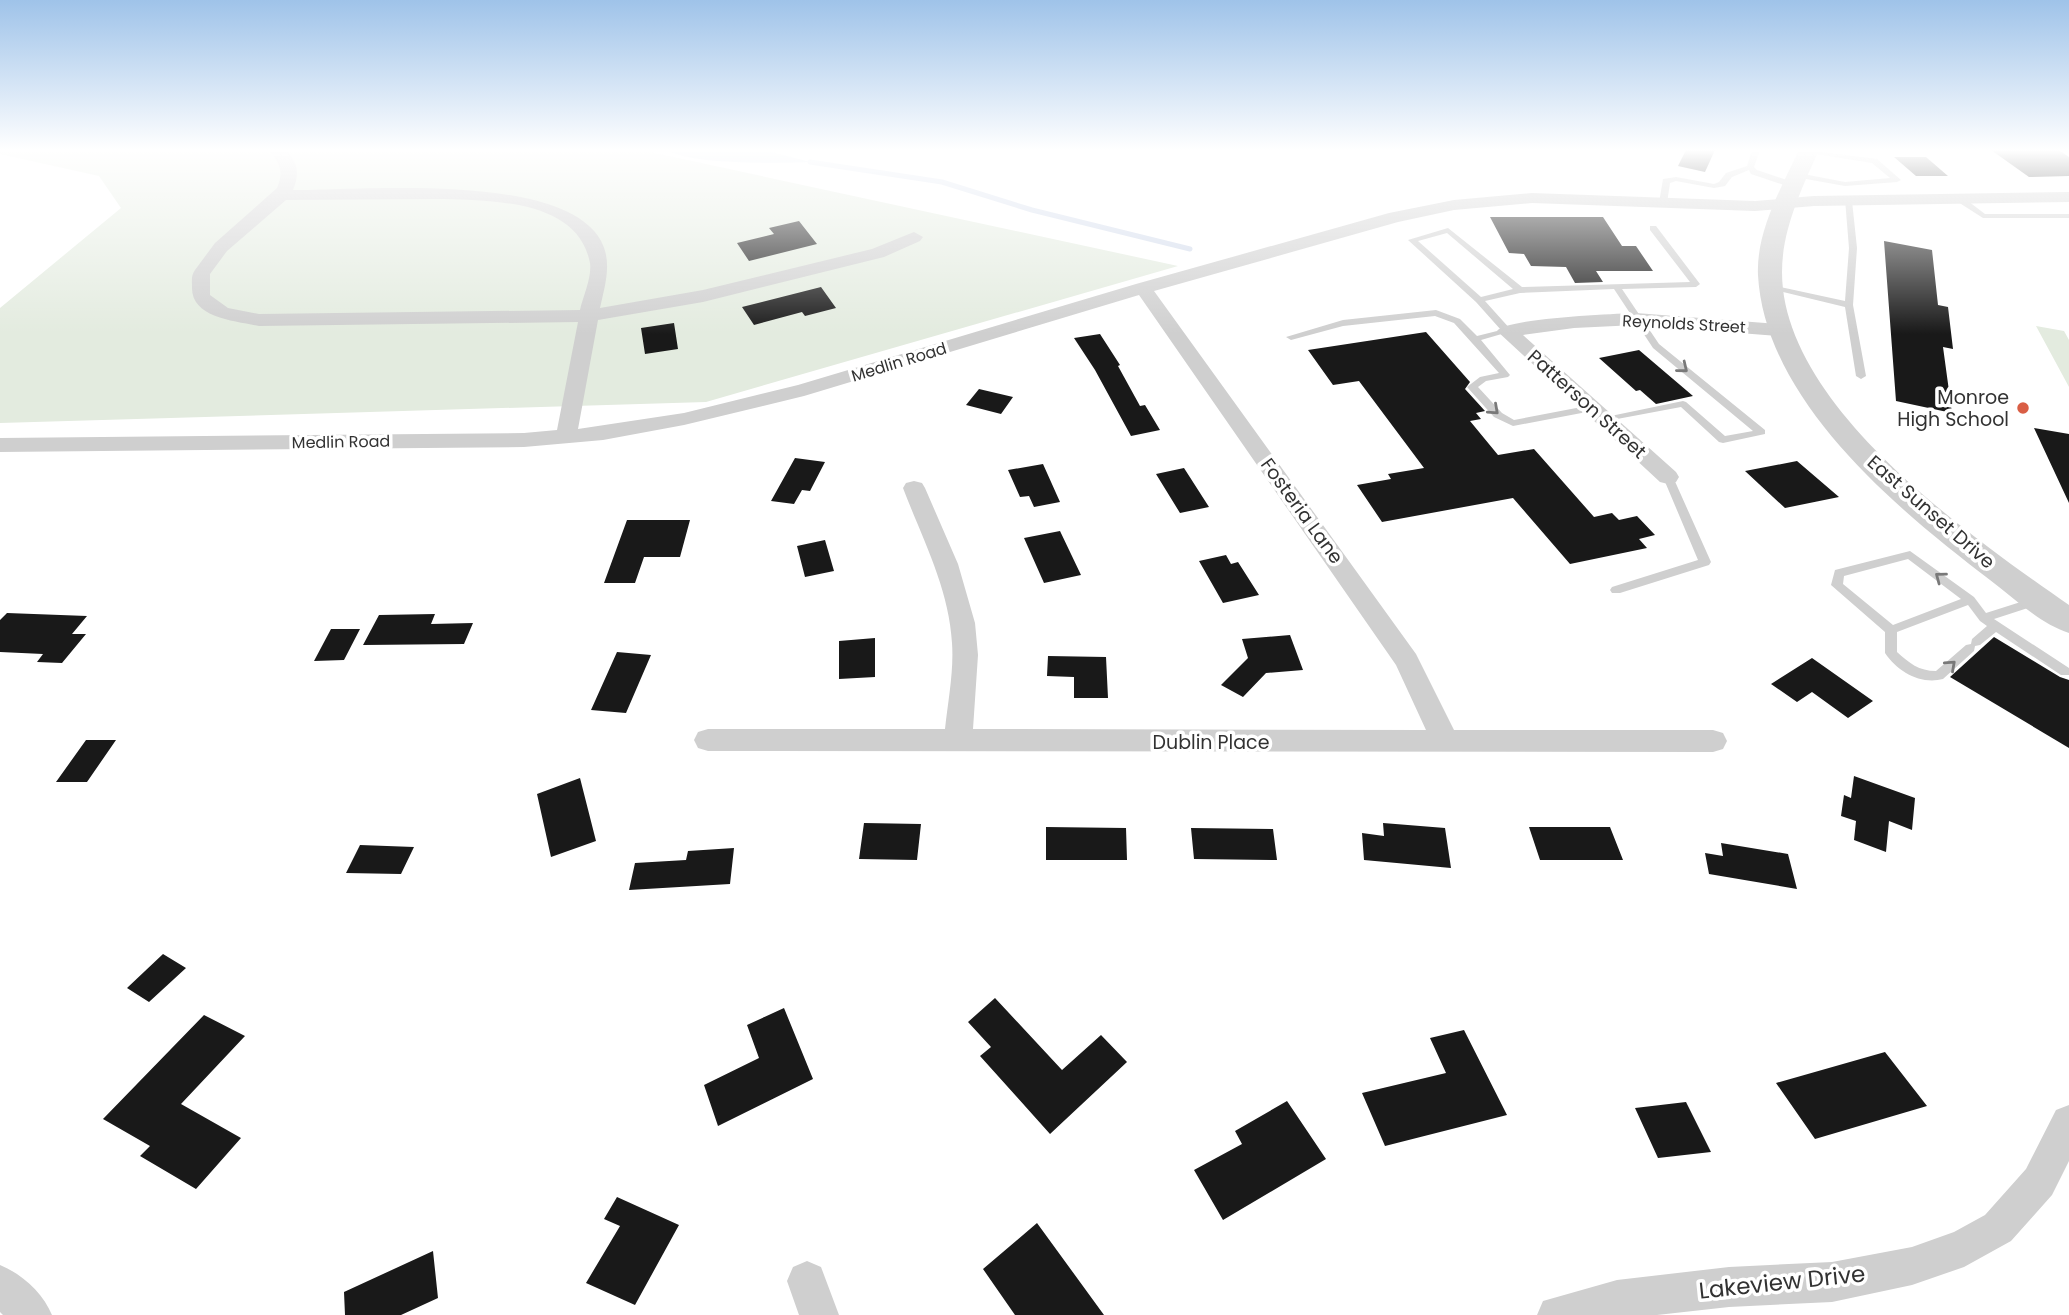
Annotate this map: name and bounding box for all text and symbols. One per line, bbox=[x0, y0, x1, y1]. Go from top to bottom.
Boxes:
street label: Reynolds Street bbox=[1622, 309, 1746, 339]
street label: Medlin Road bbox=[849, 337, 949, 387]
street label: Patterson Street bbox=[1522, 343, 1652, 465]
one-way arrow bbox=[1674, 360, 1687, 372]
place label: Monroe High School bbox=[1897, 384, 2009, 433]
marker: Monroe High School bbox=[2015, 400, 2031, 416]
one-way arrow bbox=[1486, 402, 1499, 414]
street label: Medlin Road bbox=[292, 430, 390, 454]
street label: East Sunset Drive bbox=[1861, 449, 2001, 575]
street label: Fosteria Lane bbox=[1254, 452, 1350, 570]
one-way arrow bbox=[1935, 573, 1947, 586]
one-way arrow bbox=[1943, 661, 1956, 673]
street label: Dublin Place bbox=[1153, 729, 1269, 756]
street label: Lakeview Drive bbox=[1697, 1257, 1867, 1307]

